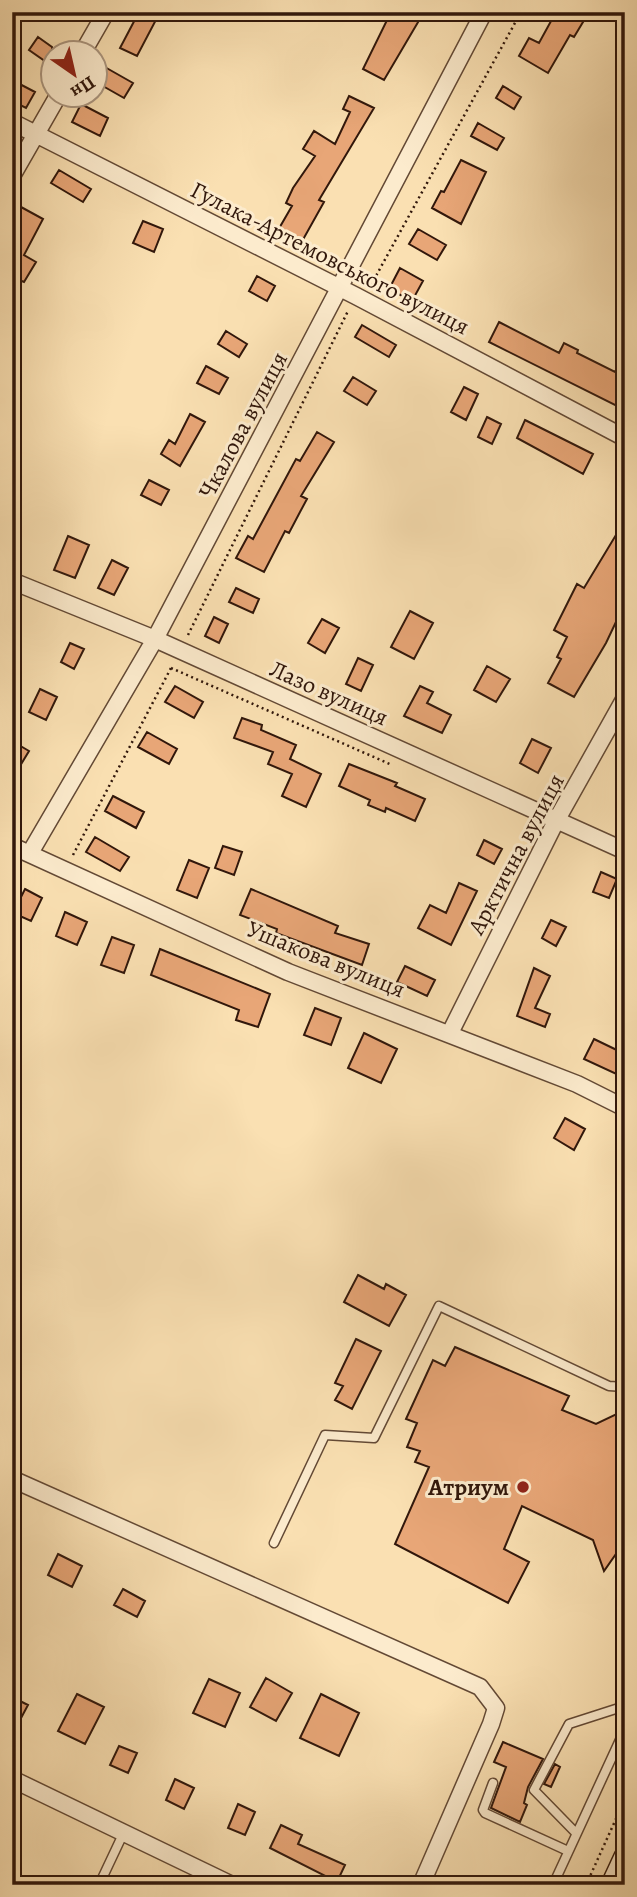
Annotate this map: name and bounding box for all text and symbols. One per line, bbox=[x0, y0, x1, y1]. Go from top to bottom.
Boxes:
north arrow bbox=[38, 38, 108, 108]
text: Пн bbox=[65, 70, 101, 105]
street label: Гулака-Артемовського вулиця bbox=[185, 174, 475, 342]
street label: Чкалова вулиця bbox=[191, 346, 295, 504]
street label: Лазо вулиця bbox=[265, 653, 393, 733]
street label: Арктична вулиця bbox=[460, 768, 572, 941]
street label: Ушакова вулиця bbox=[242, 913, 410, 1005]
place label: Атриум bbox=[427, 1471, 509, 1503]
marker: Атриум bbox=[515, 1479, 531, 1495]

